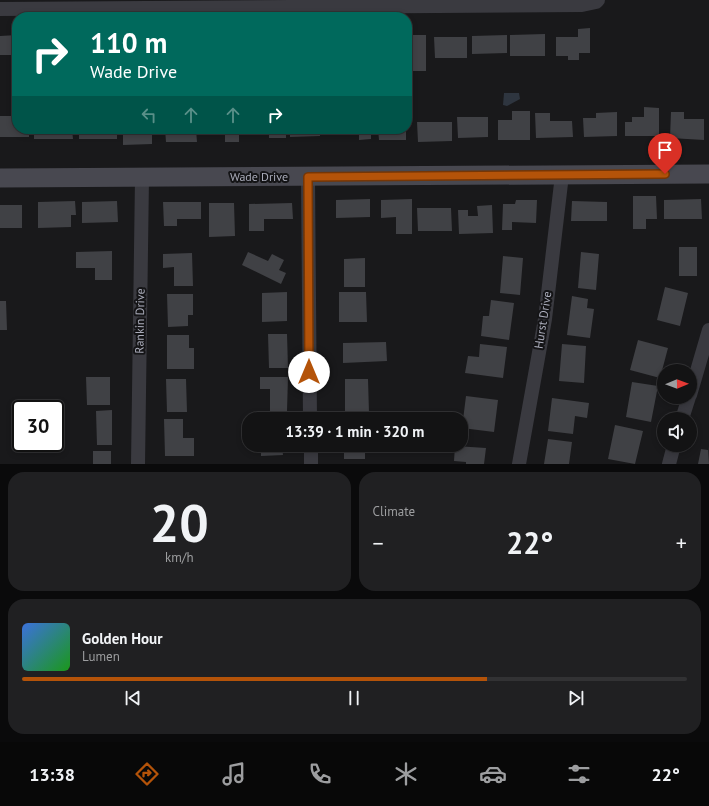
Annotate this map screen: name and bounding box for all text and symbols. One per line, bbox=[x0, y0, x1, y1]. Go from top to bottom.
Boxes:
text: 110 m bbox=[90, 24, 167, 61]
icon: right bbox=[24, 28, 76, 80]
text: Wade Drive bbox=[90, 60, 177, 83]
icon: left bbox=[138, 104, 160, 126]
icon: ahead bbox=[180, 104, 202, 126]
icon: ahead bbox=[222, 104, 244, 126]
icon: right bbox=[264, 104, 286, 126]
pin bbox=[648, 133, 682, 174]
icon: arrive bbox=[654, 139, 676, 161]
street label: Wade Drive bbox=[230, 169, 288, 184]
street label: Rankin Drive bbox=[131, 288, 148, 354]
street label: Hurst Drive bbox=[531, 290, 554, 350]
position arrow bbox=[288, 351, 330, 393]
north arrow bbox=[657, 364, 697, 404]
map controls bbox=[657, 364, 697, 452]
speed limit sign: 30 bbox=[12, 400, 64, 452]
button: sound bbox=[657, 412, 697, 452]
text: 13:39 · 1 min · 320 m bbox=[286, 422, 424, 441]
text: 20 bbox=[150, 489, 209, 556]
text: Climate bbox=[373, 503, 415, 520]
text: 22° bbox=[506, 523, 553, 562]
text: − bbox=[373, 529, 384, 557]
text: + bbox=[676, 529, 687, 557]
text: km/h bbox=[165, 549, 194, 566]
text: Golden Hour bbox=[82, 629, 162, 648]
text: Lumen bbox=[82, 648, 120, 665]
icon: previous bbox=[122, 687, 144, 709]
icon: pause bbox=[343, 687, 365, 709]
icon: next bbox=[565, 687, 587, 709]
icon: directions bbox=[133, 760, 161, 788]
icon: music bbox=[220, 760, 248, 788]
icon: phone bbox=[306, 760, 334, 788]
icon: climate bbox=[392, 760, 420, 788]
icon: car bbox=[479, 760, 507, 788]
icon: filters bbox=[565, 760, 593, 788]
text: 13:38 bbox=[29, 763, 75, 786]
text: 22° bbox=[651, 763, 680, 786]

